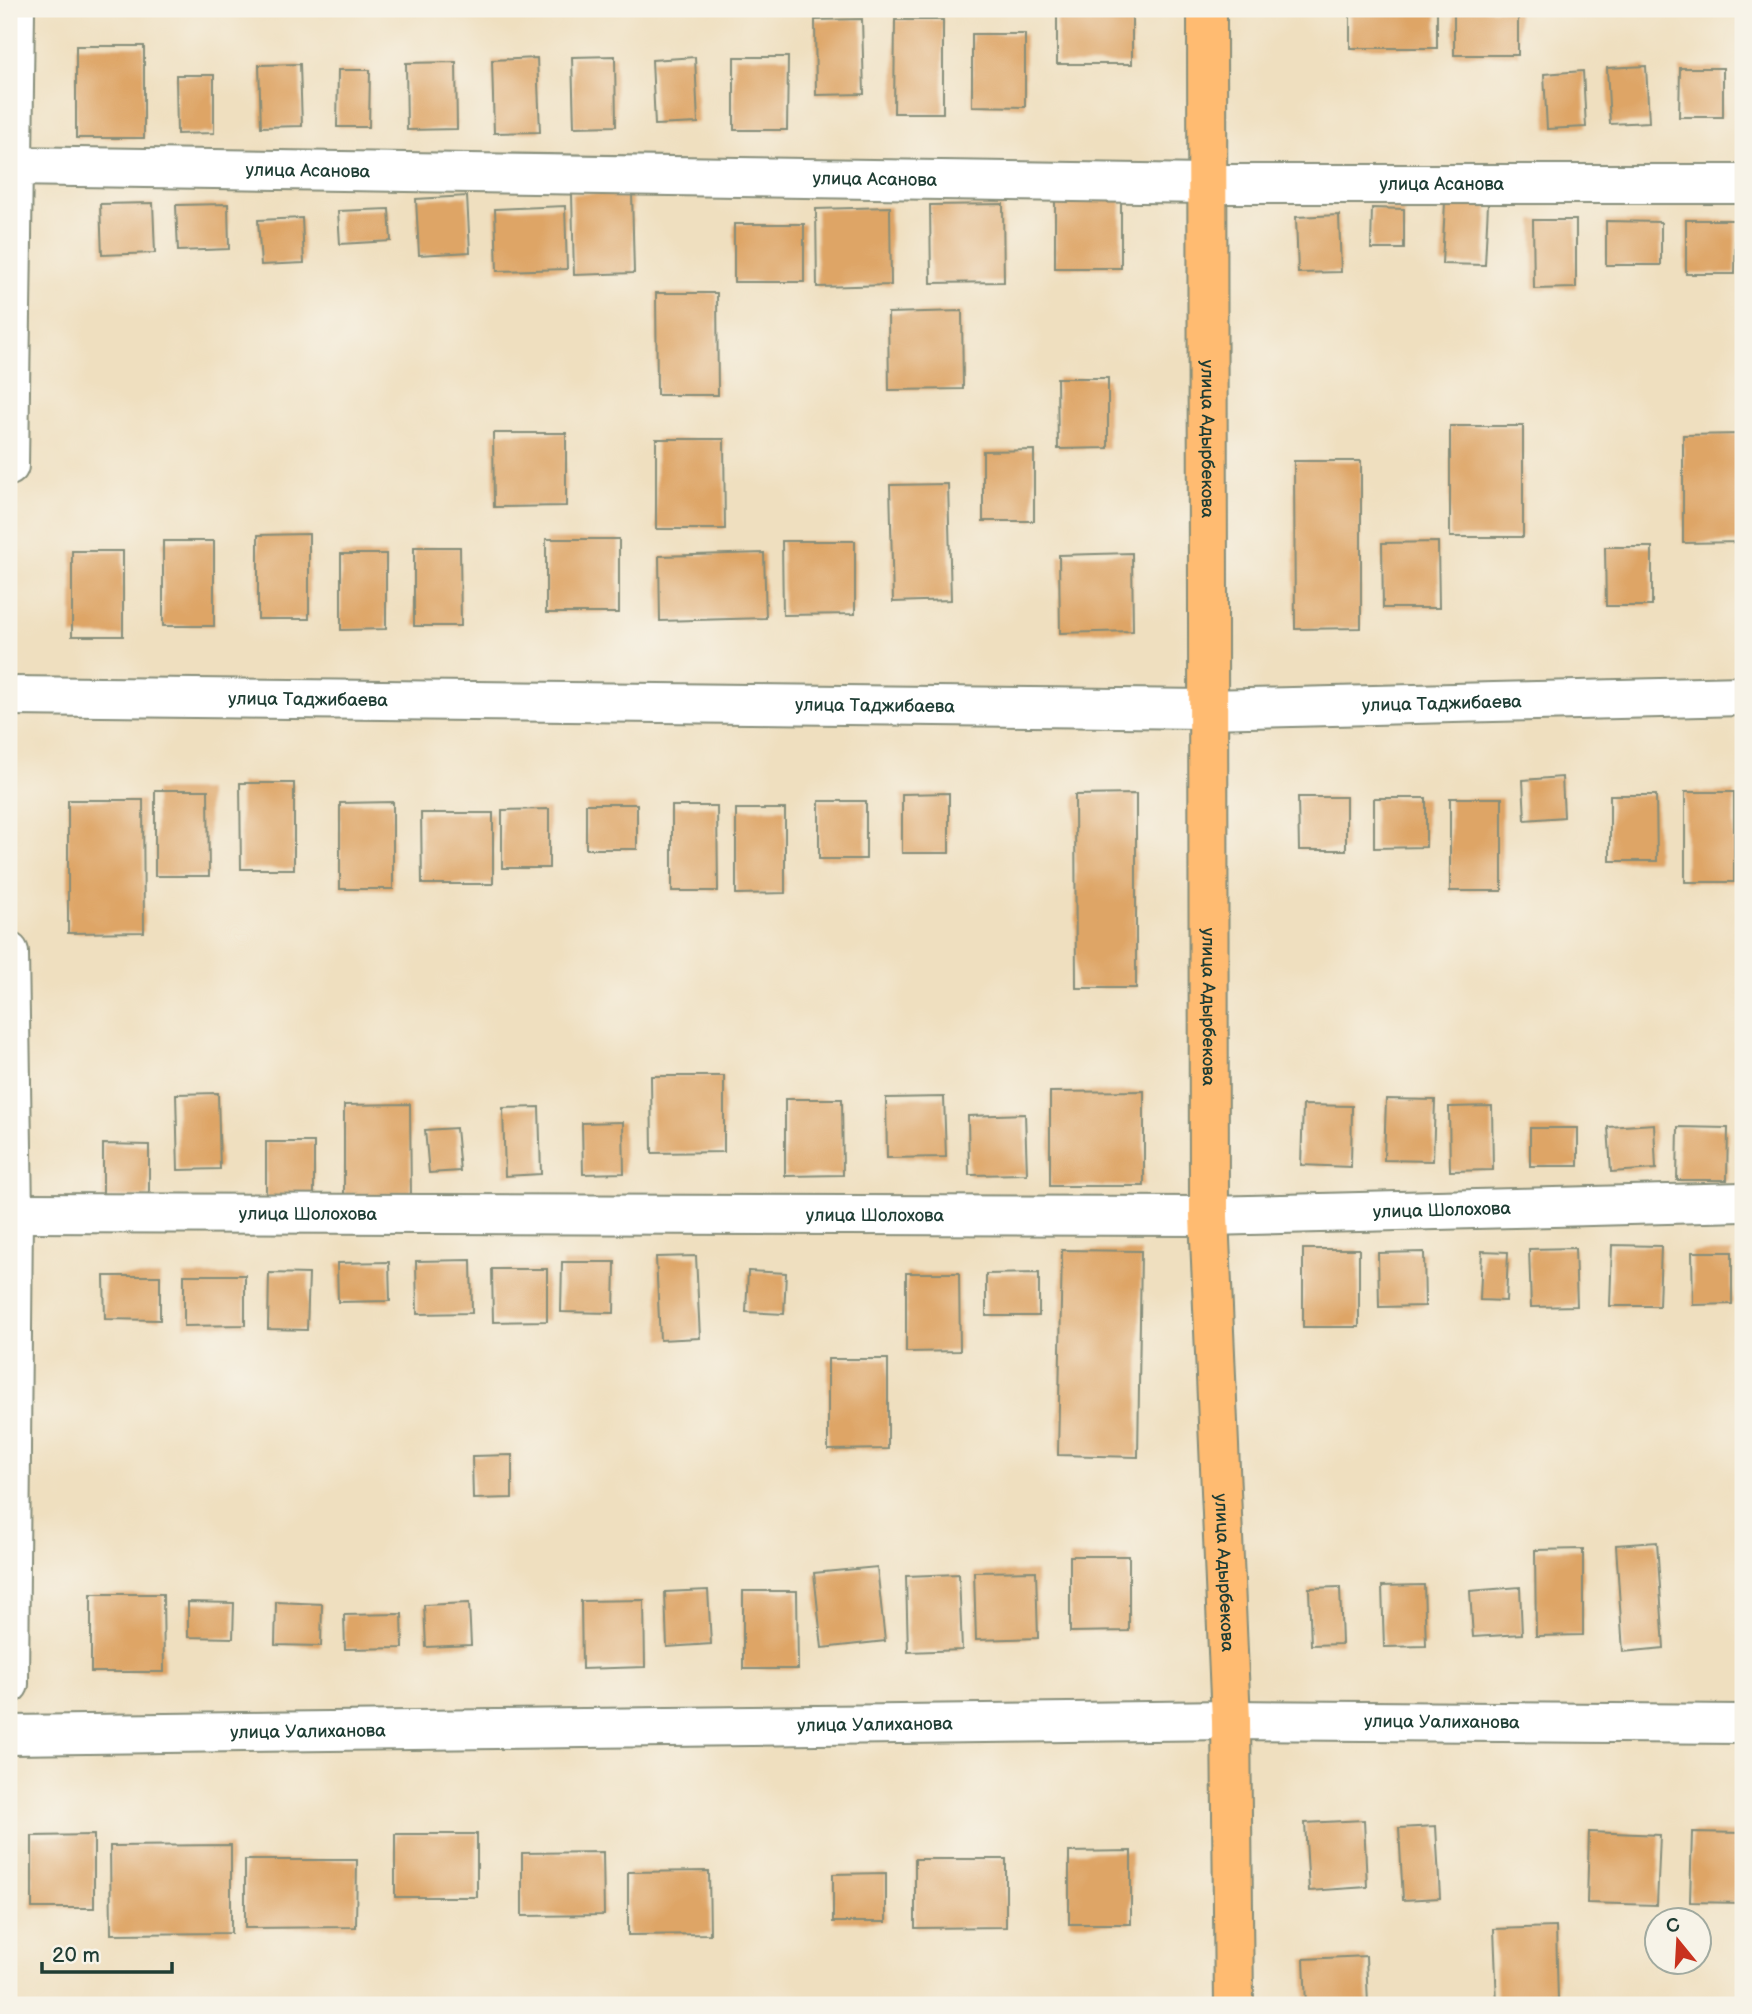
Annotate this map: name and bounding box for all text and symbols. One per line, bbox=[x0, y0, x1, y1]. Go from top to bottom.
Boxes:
street label: улица Асанова bbox=[245, 159, 371, 182]
street label: улица Асанова bbox=[812, 168, 938, 190]
street label: улица Асанова bbox=[1379, 174, 1505, 195]
street label: улица Адырбекова bbox=[1197, 360, 1218, 519]
street label: улица Таджибаева bbox=[228, 688, 388, 711]
street label: улица Таджибаева bbox=[1362, 691, 1522, 716]
street label: улица Таджибаева bbox=[795, 694, 955, 717]
street label: улица Адырбекова bbox=[1198, 928, 1219, 1087]
street label: улица Шолохова bbox=[1373, 1198, 1512, 1222]
street label: улица Шолохова bbox=[239, 1203, 378, 1224]
street label: улица Шолохова bbox=[806, 1204, 944, 1226]
street label: улица Адырбекова bbox=[1211, 1493, 1239, 1653]
street label: улица Уалиханова bbox=[1364, 1711, 1520, 1733]
street label: улица Уалиханова bbox=[797, 1713, 953, 1736]
street label: улица Уалиханова bbox=[230, 1720, 386, 1743]
north arrow bbox=[1644, 1906, 1714, 1976]
text: С bbox=[1663, 1913, 1683, 1939]
scale bar bbox=[42, 1930, 172, 1974]
text: 20 m bbox=[52, 1943, 100, 1968]

